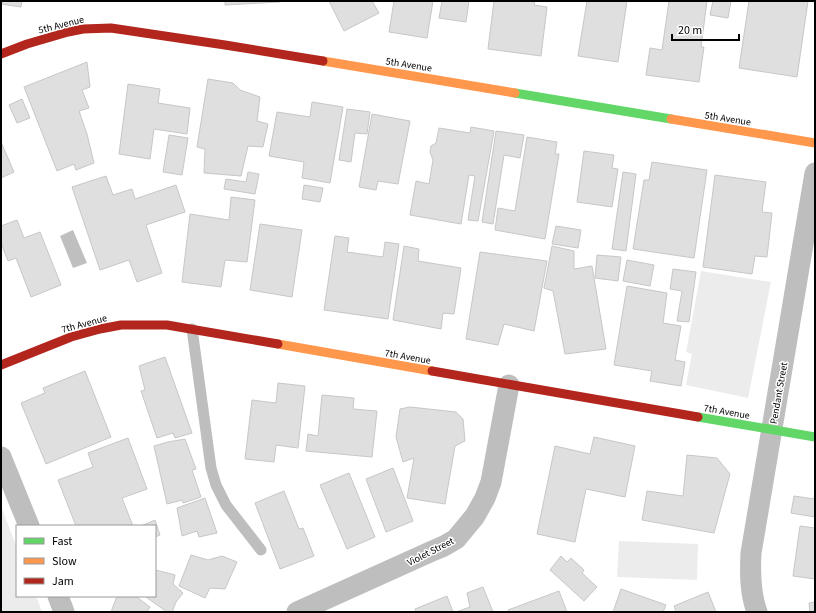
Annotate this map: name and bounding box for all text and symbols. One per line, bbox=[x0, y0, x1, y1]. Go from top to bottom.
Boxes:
street label: 5th Avenue bbox=[37, 13, 86, 37]
scale bar bbox=[672, 16, 739, 42]
text: 20 m bbox=[678, 22, 702, 39]
street label: 5th Avenue bbox=[385, 54, 433, 76]
street label: 5th Avenue bbox=[704, 108, 752, 130]
street label: 7th Avenue bbox=[60, 311, 109, 337]
street label: 7th Avenue bbox=[384, 346, 432, 368]
street label: Pendant Street bbox=[767, 361, 791, 425]
street label: 7th Avenue bbox=[703, 401, 751, 423]
legend bbox=[16, 525, 156, 597]
text: Fast bbox=[52, 533, 72, 550]
street label: Violet Street bbox=[405, 534, 457, 570]
text: Slow bbox=[52, 553, 77, 570]
text: Jam bbox=[52, 573, 74, 590]

